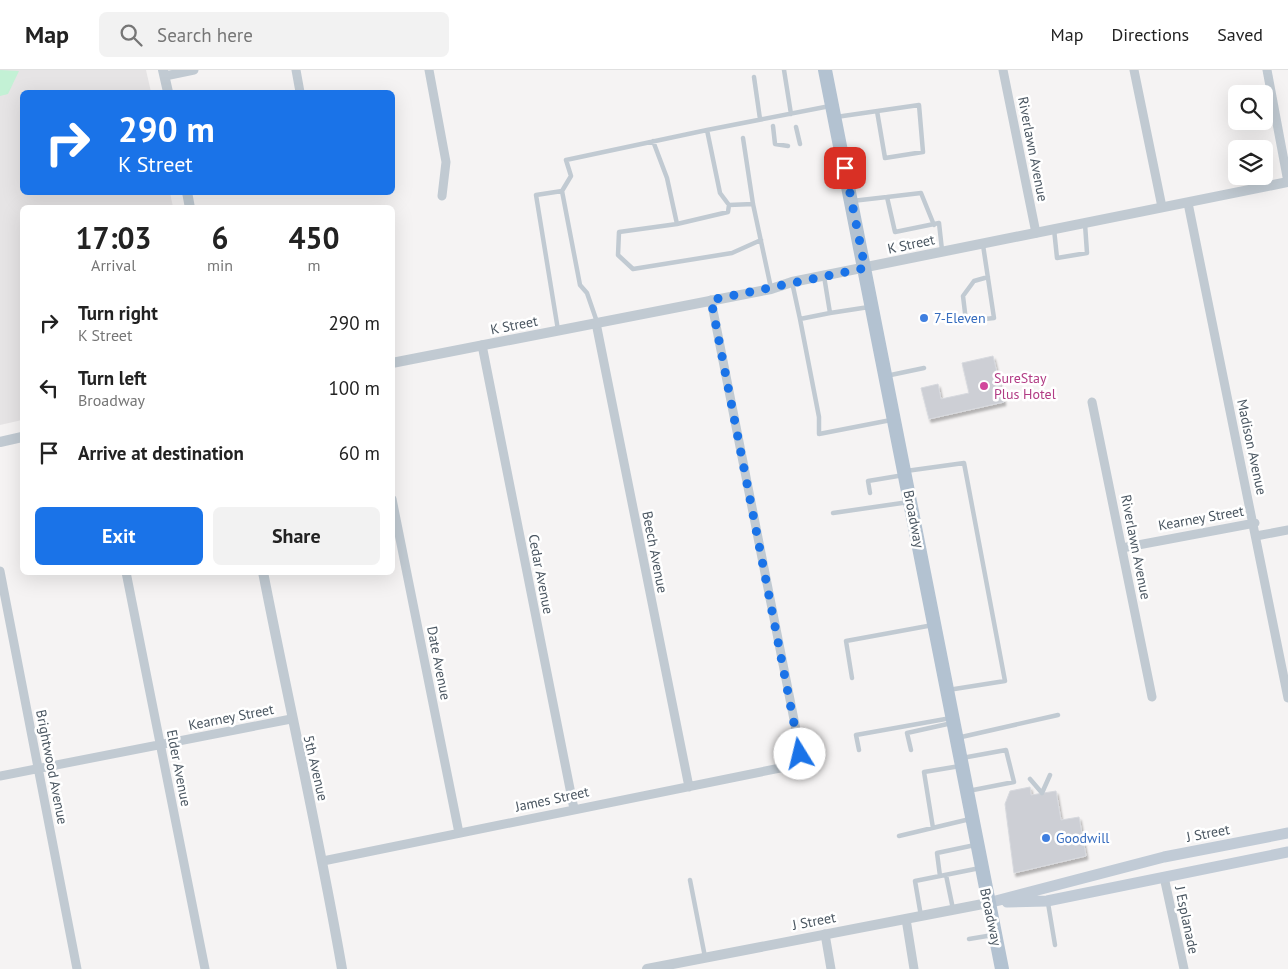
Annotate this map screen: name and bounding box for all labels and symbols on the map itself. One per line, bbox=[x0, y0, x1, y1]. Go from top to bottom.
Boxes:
street label: Riverlawn Avenue bbox=[1014, 95, 1052, 203]
pin bbox=[824, 147, 866, 189]
street label: K Street bbox=[886, 230, 936, 258]
place label: 7-Eleven bbox=[934, 309, 986, 327]
street label: K Street bbox=[489, 312, 539, 338]
marker: 7-Eleven bbox=[918, 312, 930, 324]
place label: SureStay Plus Hotel bbox=[994, 369, 1056, 403]
marker: SureStay Plus Hotel bbox=[978, 380, 990, 392]
street label: Madison Avenue bbox=[1233, 398, 1271, 496]
street label: Broadway bbox=[900, 488, 929, 550]
street label: Riverlawn Avenue bbox=[1117, 493, 1155, 601]
street label: Kearney Street bbox=[1157, 502, 1245, 534]
street label: Beech Avenue bbox=[638, 510, 672, 594]
street label: Cedar Avenue bbox=[524, 533, 558, 615]
street label: Date Avenue bbox=[423, 625, 455, 701]
street label: Kearney Street bbox=[187, 700, 275, 734]
street label: Brightwood Avenue bbox=[32, 708, 72, 826]
position arrow bbox=[773, 727, 825, 779]
street label: Elder Avenue bbox=[163, 728, 195, 808]
street label: 5th Avenue bbox=[300, 733, 332, 803]
street label: James Street bbox=[513, 782, 591, 816]
street label: J Street bbox=[1184, 820, 1231, 846]
place label: Goodwill bbox=[1056, 829, 1109, 847]
marker: Goodwill bbox=[1040, 832, 1052, 844]
street label: J Esplanade bbox=[1171, 883, 1203, 956]
street label: Broadway bbox=[976, 886, 1006, 948]
street label: J Street bbox=[790, 908, 837, 934]

